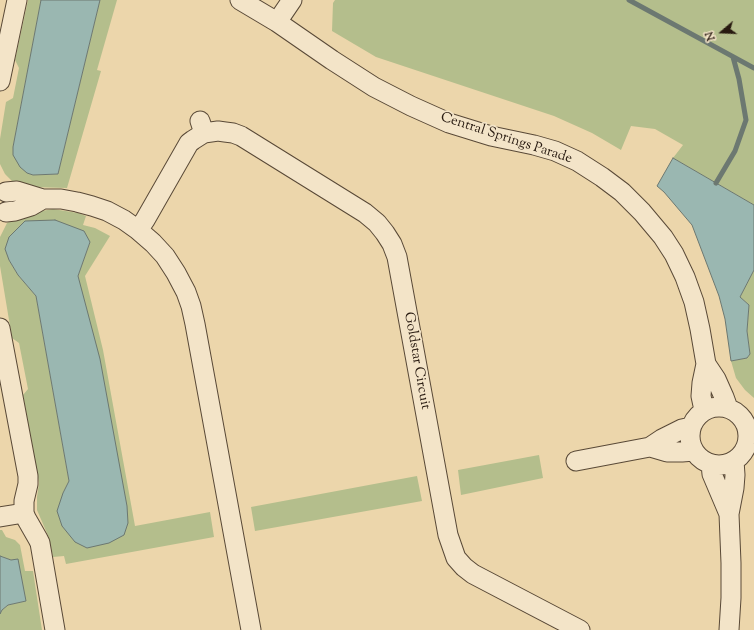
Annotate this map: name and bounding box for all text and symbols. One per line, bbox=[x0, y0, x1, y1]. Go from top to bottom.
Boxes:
north arrow bbox=[702, 12, 742, 52]
text: N bbox=[702, 29, 720, 43]
street label: Central Springs Parade bbox=[438, 110, 574, 168]
street label: Goldstar Circuit bbox=[399, 311, 433, 411]

